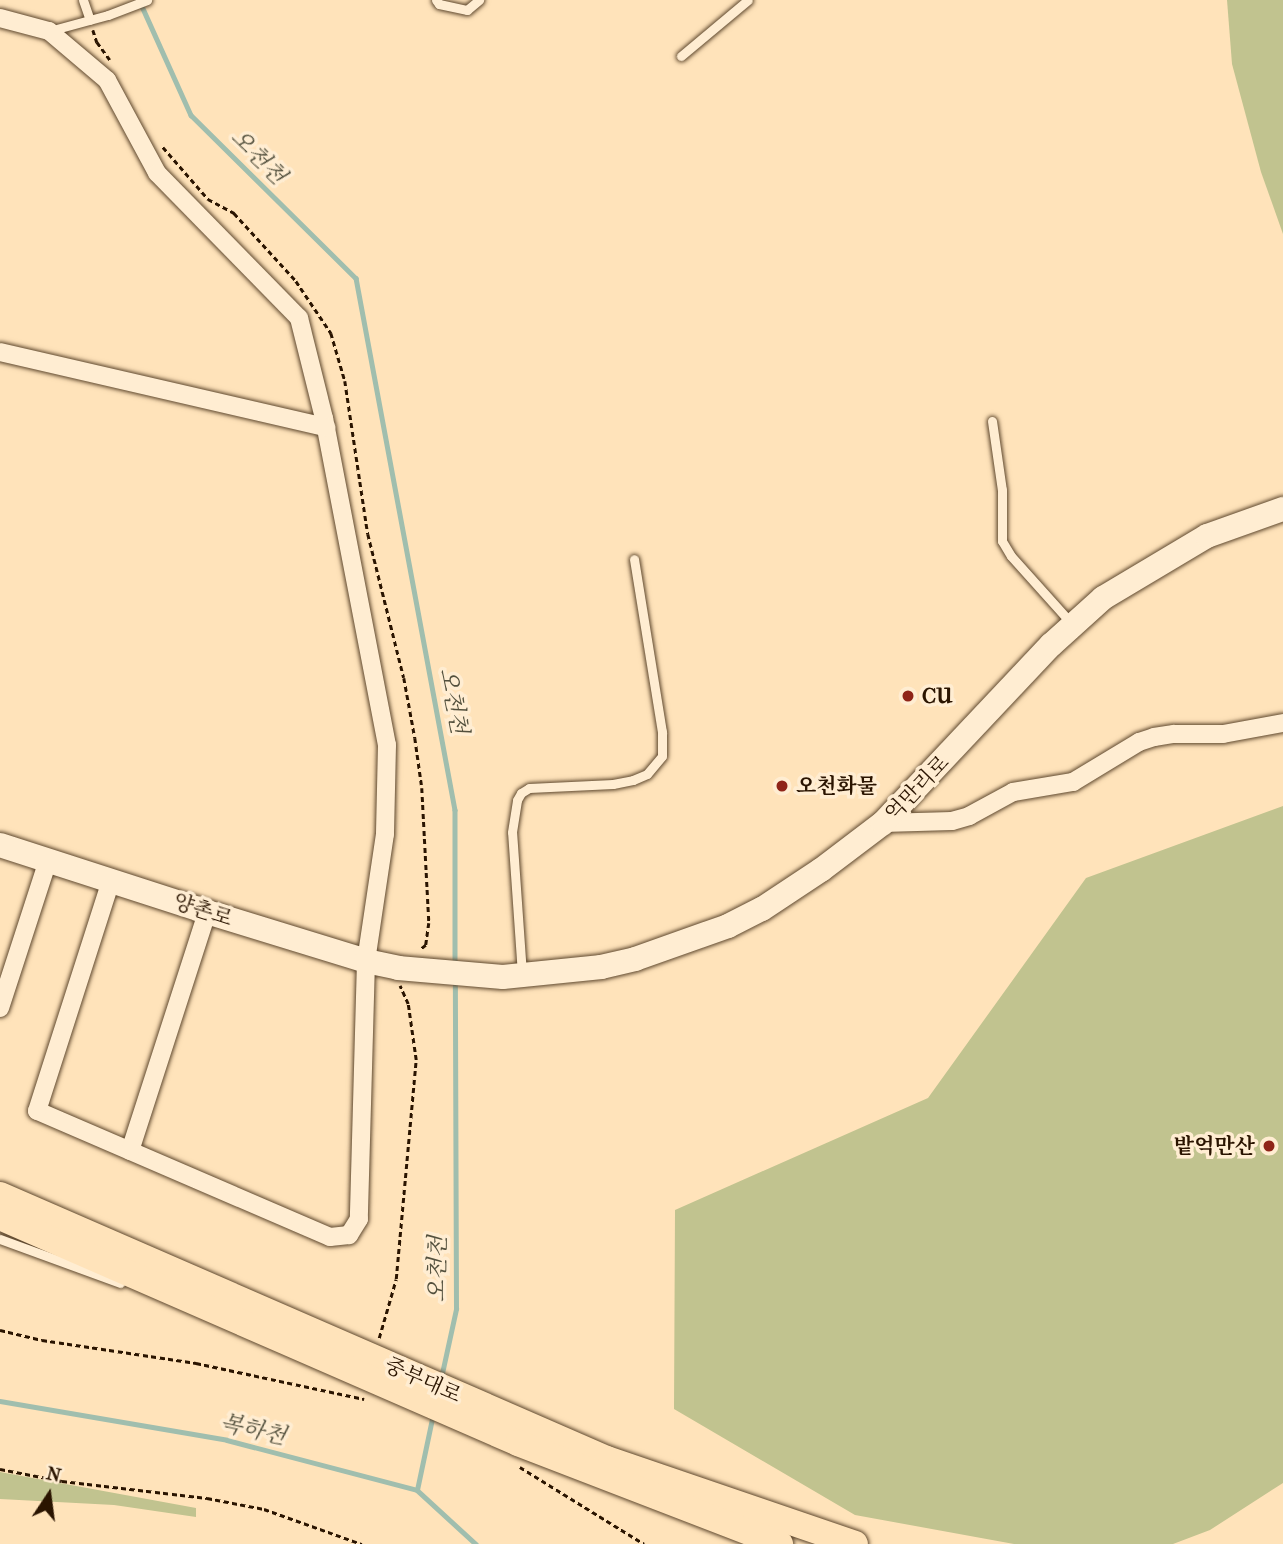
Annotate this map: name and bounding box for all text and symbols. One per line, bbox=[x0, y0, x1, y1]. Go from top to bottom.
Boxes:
water label: 오천천 bbox=[225, 124, 291, 190]
water label: 오천천 bbox=[433, 666, 473, 736]
place label: CU bbox=[922, 683, 952, 709]
marker: CU bbox=[900, 688, 916, 704]
street label: 억만리로 bbox=[880, 750, 954, 826]
place label: 오천화물 bbox=[796, 773, 877, 799]
marker: 오천화물 bbox=[774, 778, 790, 794]
street label: 양촌로 bbox=[170, 889, 236, 931]
place label: 밭억만산 bbox=[1174, 1133, 1255, 1159]
marker: 밭억만산 bbox=[1261, 1138, 1277, 1154]
water label: 오천천 bbox=[424, 1235, 452, 1303]
street label: 중부대로 bbox=[381, 1352, 465, 1408]
water label: 복하천 bbox=[217, 1409, 289, 1451]
north arrow bbox=[14, 1460, 84, 1530]
text: N bbox=[44, 1462, 63, 1487]

